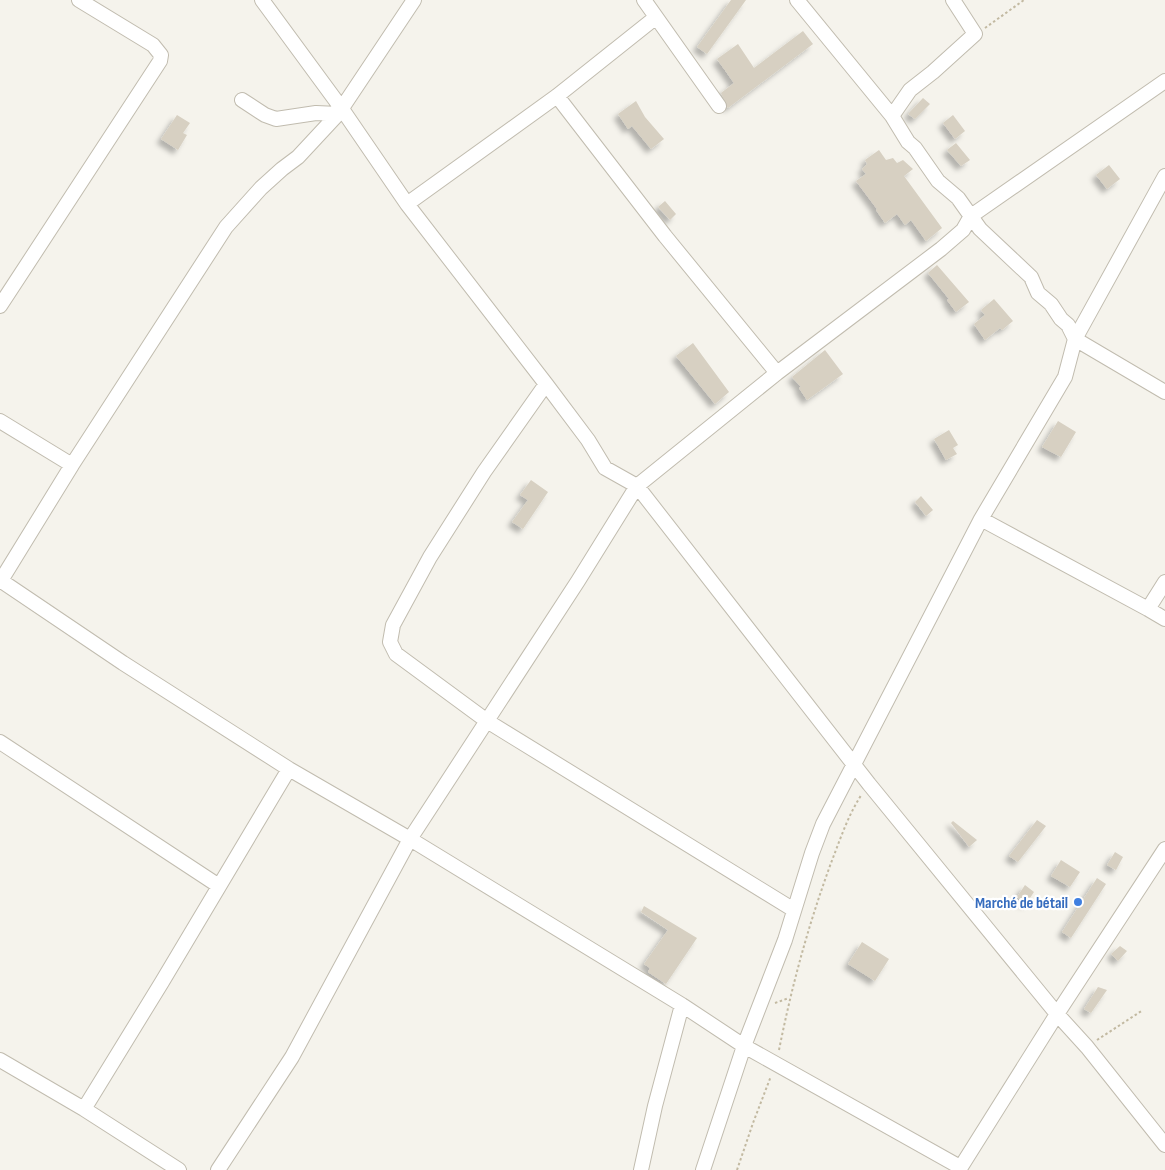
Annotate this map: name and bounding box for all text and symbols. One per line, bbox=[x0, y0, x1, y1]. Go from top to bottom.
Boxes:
place label: Marché de bétail bbox=[975, 894, 1068, 913]
marker: Marché de bétail bbox=[1072, 896, 1084, 908]

